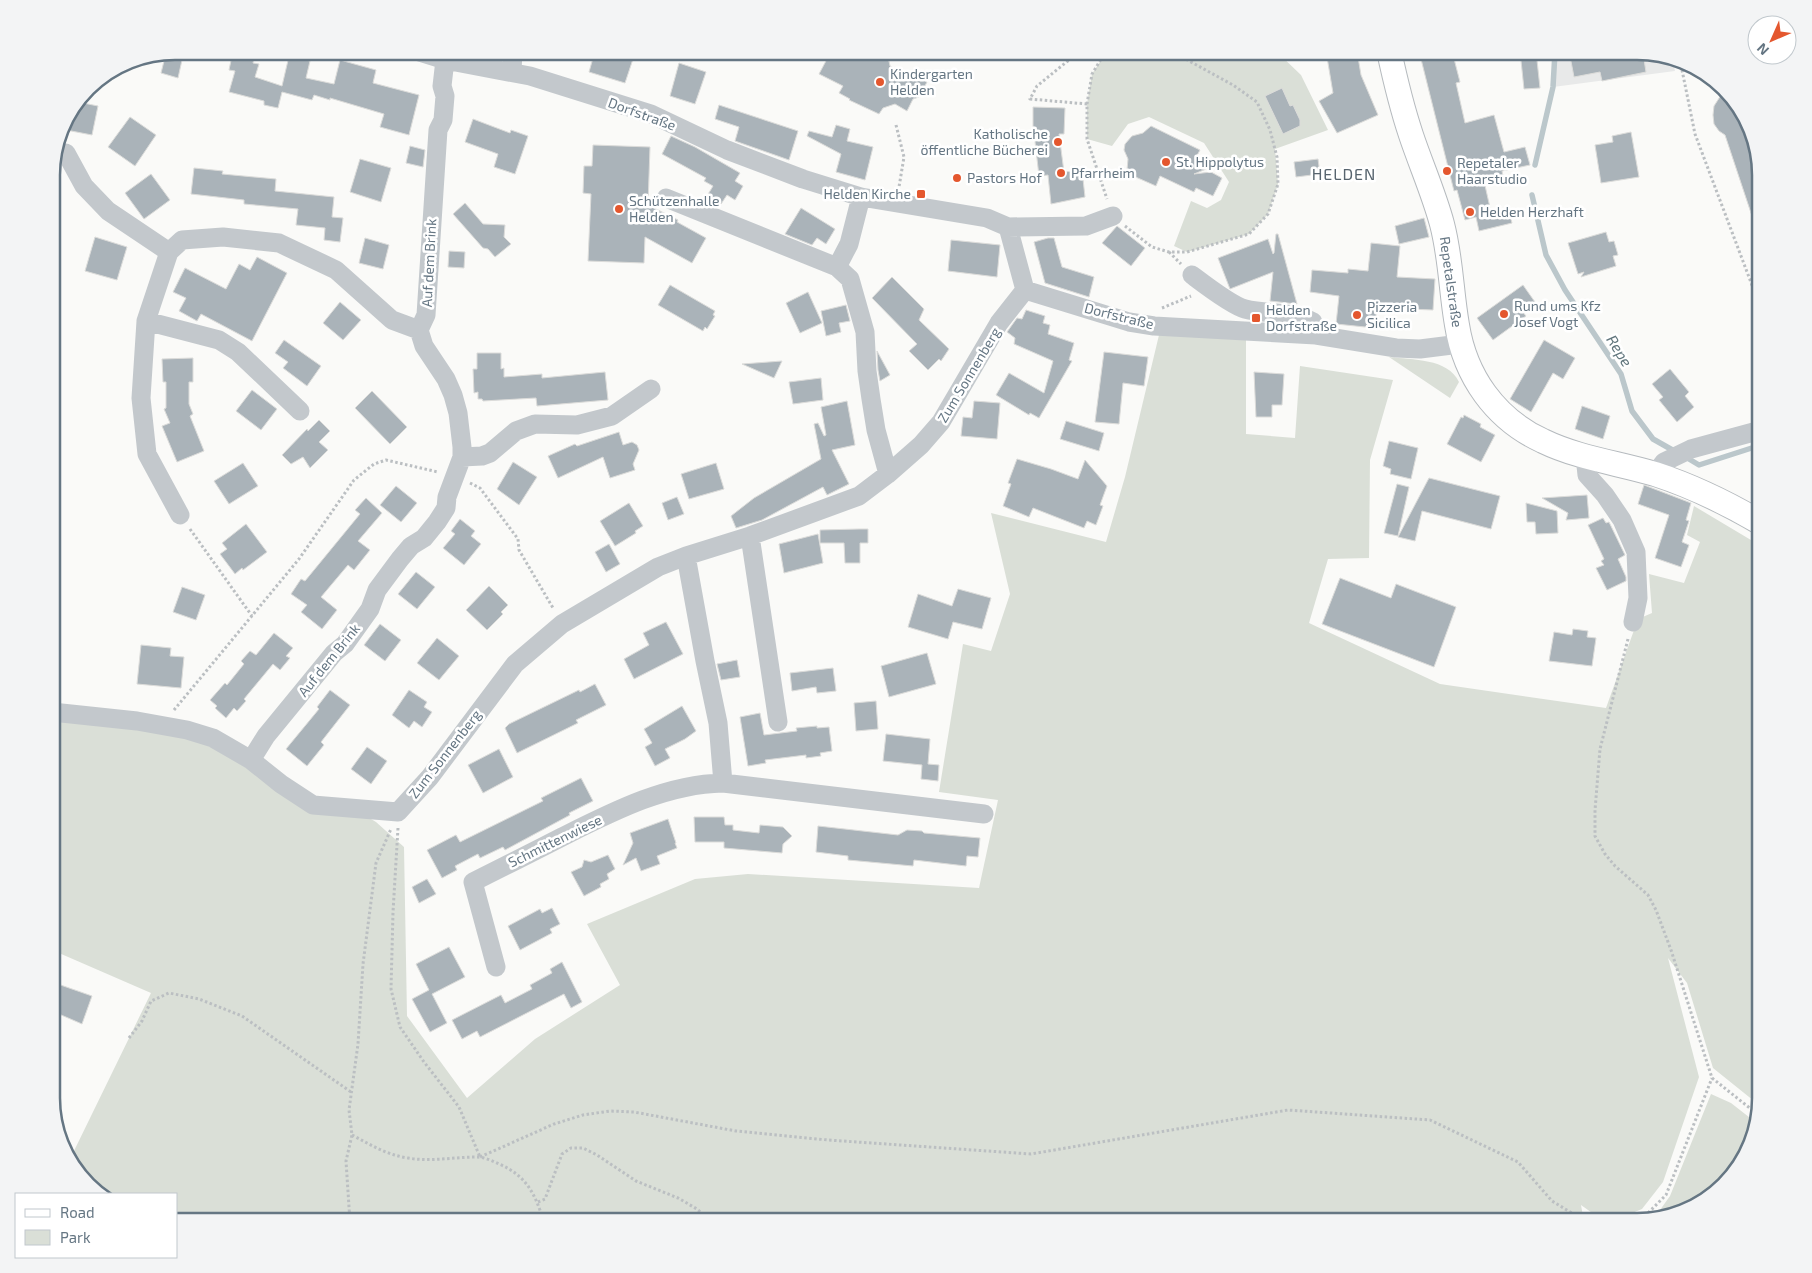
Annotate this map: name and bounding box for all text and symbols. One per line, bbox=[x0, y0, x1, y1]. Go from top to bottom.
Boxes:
north arrow bbox=[1747, 15, 1797, 65]
text: N bbox=[1753, 40, 1772, 59]
place label: Kindergarten Helden bbox=[890, 65, 973, 98]
marker: Kindergarten Helden bbox=[874, 76, 886, 88]
street label: Dorfstraße bbox=[606, 93, 678, 134]
place label: Katholische öffentliche Bücherei bbox=[920, 125, 1048, 158]
marker: Katholische öffentliche Bücherei bbox=[1052, 136, 1064, 148]
place label: St. Hippolytus bbox=[1176, 153, 1264, 170]
place label: Repetaler Haarstudio bbox=[1457, 154, 1527, 187]
marker: St. Hippolytus bbox=[1160, 156, 1172, 168]
place label: Pfarrheim bbox=[1071, 164, 1135, 181]
district label: HELDEN bbox=[1312, 164, 1376, 183]
marker: Repetaler Haarstudio bbox=[1441, 165, 1453, 177]
marker: Pfarrheim bbox=[1055, 167, 1067, 179]
place label: Pastors Hof bbox=[967, 169, 1042, 186]
marker: Pastors Hof bbox=[951, 172, 963, 184]
place label: Helden Kirche bbox=[824, 185, 911, 202]
marker: Helden Kirche bbox=[915, 188, 927, 200]
place label: Schützenhalle Helden bbox=[629, 192, 720, 225]
marker: Schützenhalle Helden bbox=[613, 203, 625, 215]
place label: Helden Herzhaft bbox=[1480, 203, 1584, 220]
marker: Helden Herzhaft bbox=[1464, 206, 1476, 218]
street label: Auf dem Brink bbox=[418, 218, 439, 308]
street label: Repetalstraße bbox=[1437, 235, 1466, 328]
place label: Rund ums Kfz Josef Vogt bbox=[1514, 297, 1601, 330]
place label: Pizzeria Sicilica bbox=[1367, 298, 1417, 331]
street label: Dorfstraße bbox=[1083, 299, 1156, 332]
place label: Helden Dorfstraße bbox=[1266, 301, 1337, 334]
marker: Rund ums Kfz Josef Vogt bbox=[1498, 308, 1510, 320]
marker: Pizzeria Sicilica bbox=[1351, 309, 1363, 321]
marker: Helden Dorfstraße bbox=[1250, 312, 1262, 324]
street label: Zum Sonnenberg bbox=[934, 324, 1004, 425]
water label: Repe bbox=[1603, 331, 1636, 370]
street label: Auf dem Brink bbox=[294, 620, 363, 700]
street label: Zum Sonnenberg bbox=[405, 706, 485, 801]
street label: Schmittenwiese bbox=[505, 811, 604, 871]
legend bbox=[15, 1193, 178, 1258]
text: Road bbox=[60, 1203, 95, 1221]
text: Park bbox=[60, 1228, 91, 1246]

